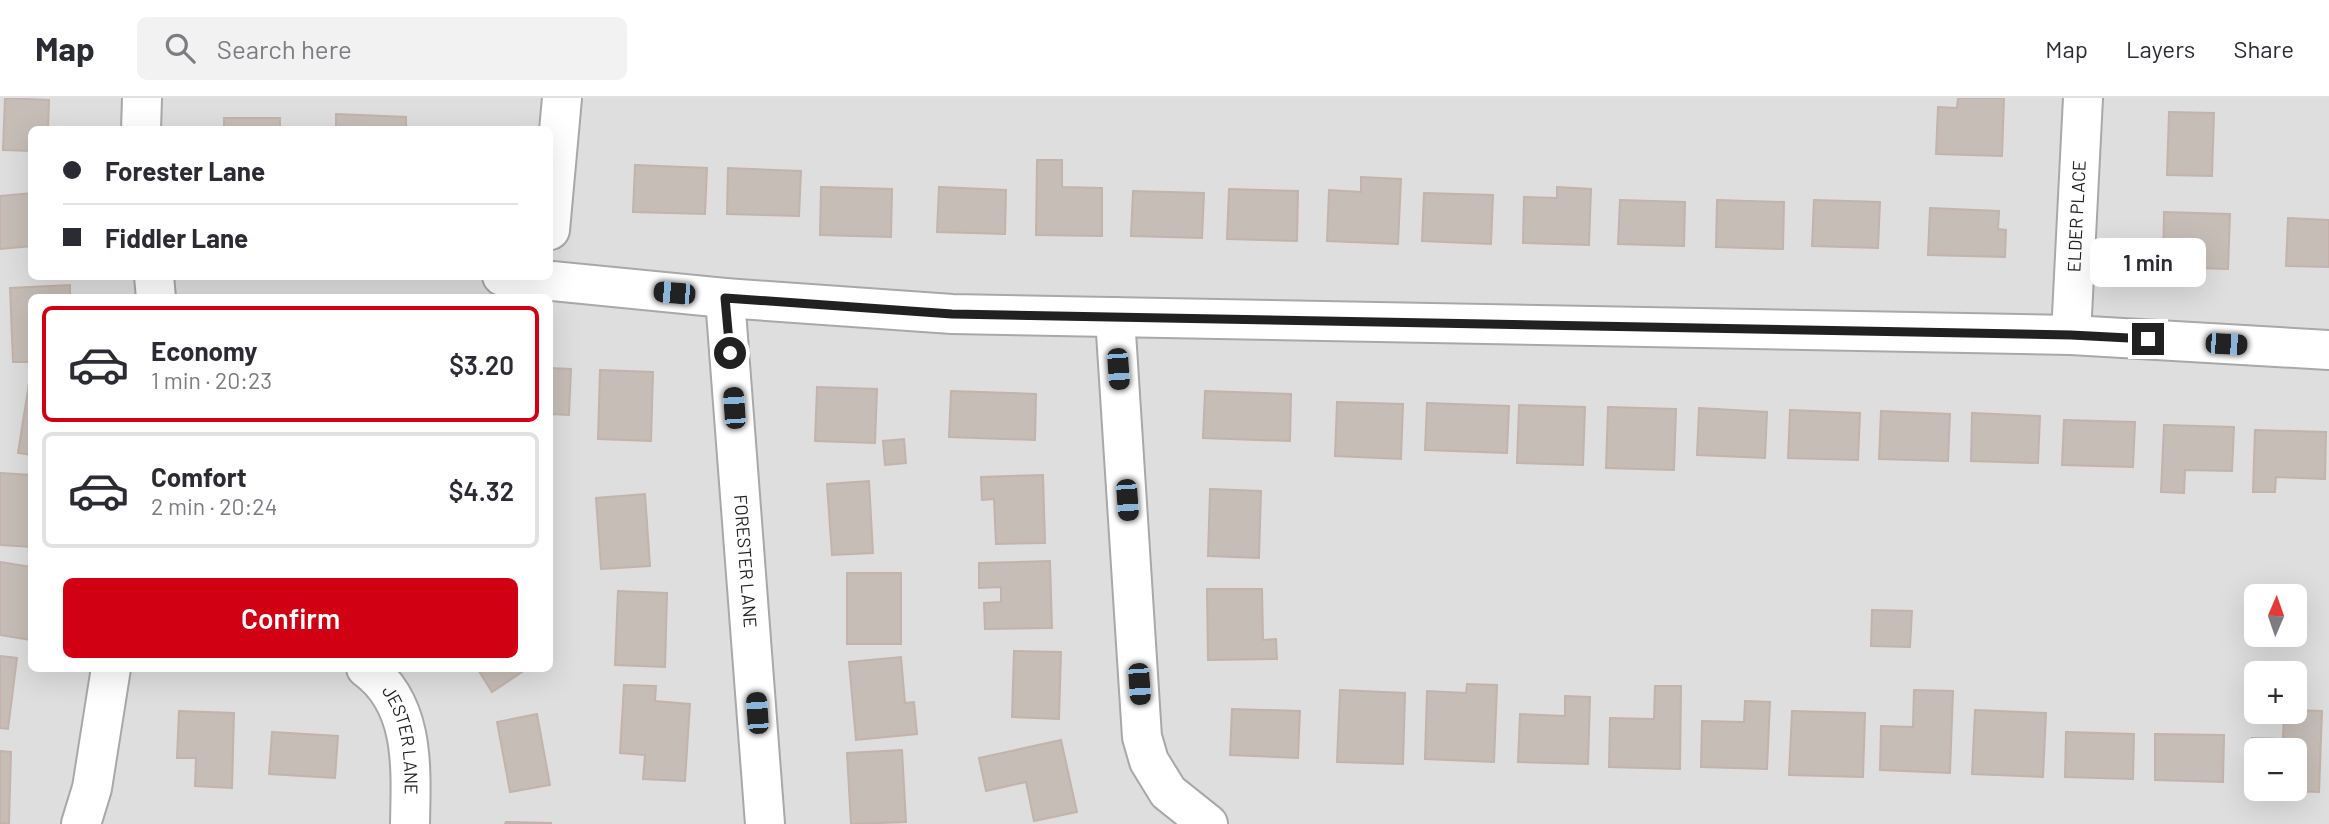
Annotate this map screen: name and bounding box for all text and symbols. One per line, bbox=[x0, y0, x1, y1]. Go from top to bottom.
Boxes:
search box bbox=[137, 17, 627, 80]
text: Map bbox=[35, 28, 95, 68]
icon: search bbox=[161, 29, 199, 67]
text: Search here bbox=[217, 33, 352, 64]
text: Map bbox=[2045, 34, 2088, 63]
text: Layers bbox=[2126, 34, 2195, 63]
text: Share bbox=[2233, 34, 2294, 63]
text: Forester Lane bbox=[105, 155, 265, 186]
street label: ELDER PLACE bbox=[2062, 160, 2090, 273]
text: Fiddler Lane bbox=[105, 222, 248, 253]
callout: 1 min bbox=[2090, 238, 2206, 286]
text: 1 min bbox=[2123, 248, 2173, 276]
car bbox=[653, 281, 696, 305]
route end bbox=[2132, 323, 2164, 355]
car bbox=[2205, 332, 2248, 356]
icon: car bbox=[67, 333, 130, 396]
text: Economy bbox=[151, 335, 257, 366]
route start bbox=[714, 337, 746, 369]
car bbox=[1107, 347, 1130, 391]
text: $3.20 bbox=[449, 349, 514, 380]
text: 1 min · 20:23 bbox=[151, 366, 272, 394]
car bbox=[723, 386, 746, 430]
icon: car bbox=[67, 459, 130, 522]
text: Comfort bbox=[151, 461, 247, 492]
text: $4.32 bbox=[449, 475, 514, 506]
car bbox=[1116, 478, 1139, 522]
text: 2 min · 20:24 bbox=[151, 492, 277, 520]
street label: FORESTER LANE bbox=[730, 494, 762, 629]
button: Confirm bbox=[63, 578, 518, 658]
north arrow bbox=[2244, 584, 2306, 648]
map controls bbox=[2244, 584, 2307, 801]
button: + bbox=[2244, 661, 2307, 724]
car bbox=[1128, 662, 1151, 706]
street label: JESTER LANE bbox=[378, 681, 423, 795]
car bbox=[746, 691, 769, 735]
button: − bbox=[2244, 738, 2307, 801]

